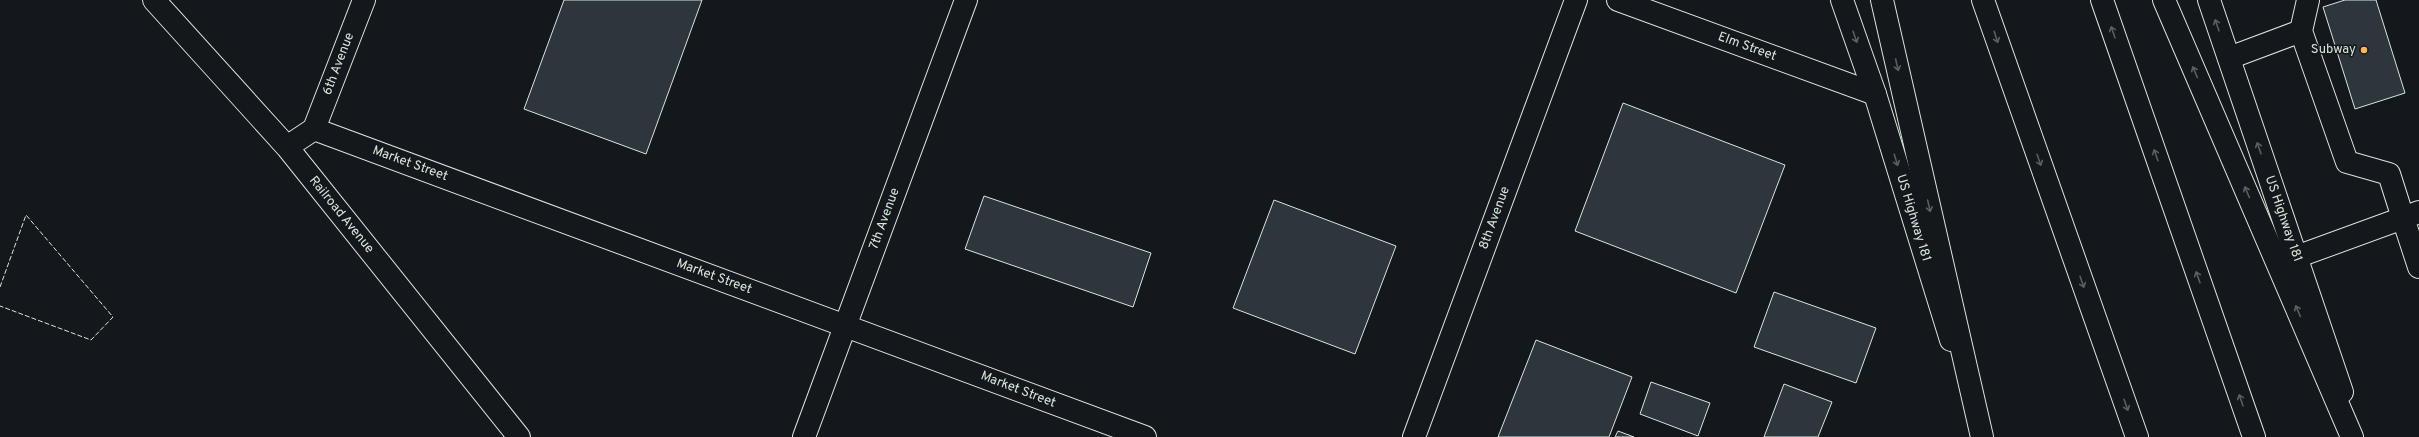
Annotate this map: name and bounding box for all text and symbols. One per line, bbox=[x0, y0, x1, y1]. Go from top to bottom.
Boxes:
one-way arrow bbox=[2213, 20, 2221, 32]
one-way arrow bbox=[2109, 25, 2116, 38]
street label: Elm Street bbox=[1716, 29, 1778, 65]
street label: 6th Avenue bbox=[320, 30, 358, 98]
one-way arrow bbox=[1852, 30, 1860, 42]
one-way arrow bbox=[1993, 30, 2000, 43]
place label: Subway bbox=[2311, 42, 2356, 58]
marker: Subway bbox=[2359, 45, 2369, 55]
one-way arrow bbox=[1893, 58, 1901, 71]
one-way arrow bbox=[2191, 67, 2199, 79]
one-way arrow bbox=[2255, 142, 2262, 155]
street label: Market Street bbox=[370, 143, 450, 185]
one-way arrow bbox=[2151, 149, 2159, 161]
one-way arrow bbox=[2035, 153, 2043, 165]
one-way arrow bbox=[1893, 154, 1900, 167]
street label: Railroad Avenue bbox=[305, 173, 377, 257]
street label: US Highway 181 bbox=[1892, 173, 1934, 263]
street label: US Highway 181 bbox=[2261, 174, 2305, 264]
street label: 8th Avenue bbox=[1476, 184, 1514, 252]
street label: 7th Avenue bbox=[866, 186, 904, 252]
one-way arrow bbox=[2242, 186, 2250, 198]
one-way arrow bbox=[1926, 199, 1934, 212]
street label: Market Street bbox=[674, 256, 754, 298]
one-way arrow bbox=[2194, 272, 2202, 284]
one-way arrow bbox=[2079, 276, 2086, 289]
one-way arrow bbox=[2294, 306, 2301, 318]
street label: Market Street bbox=[978, 368, 1058, 412]
one-way arrow bbox=[2237, 394, 2244, 407]
one-way arrow bbox=[2122, 398, 2130, 410]

